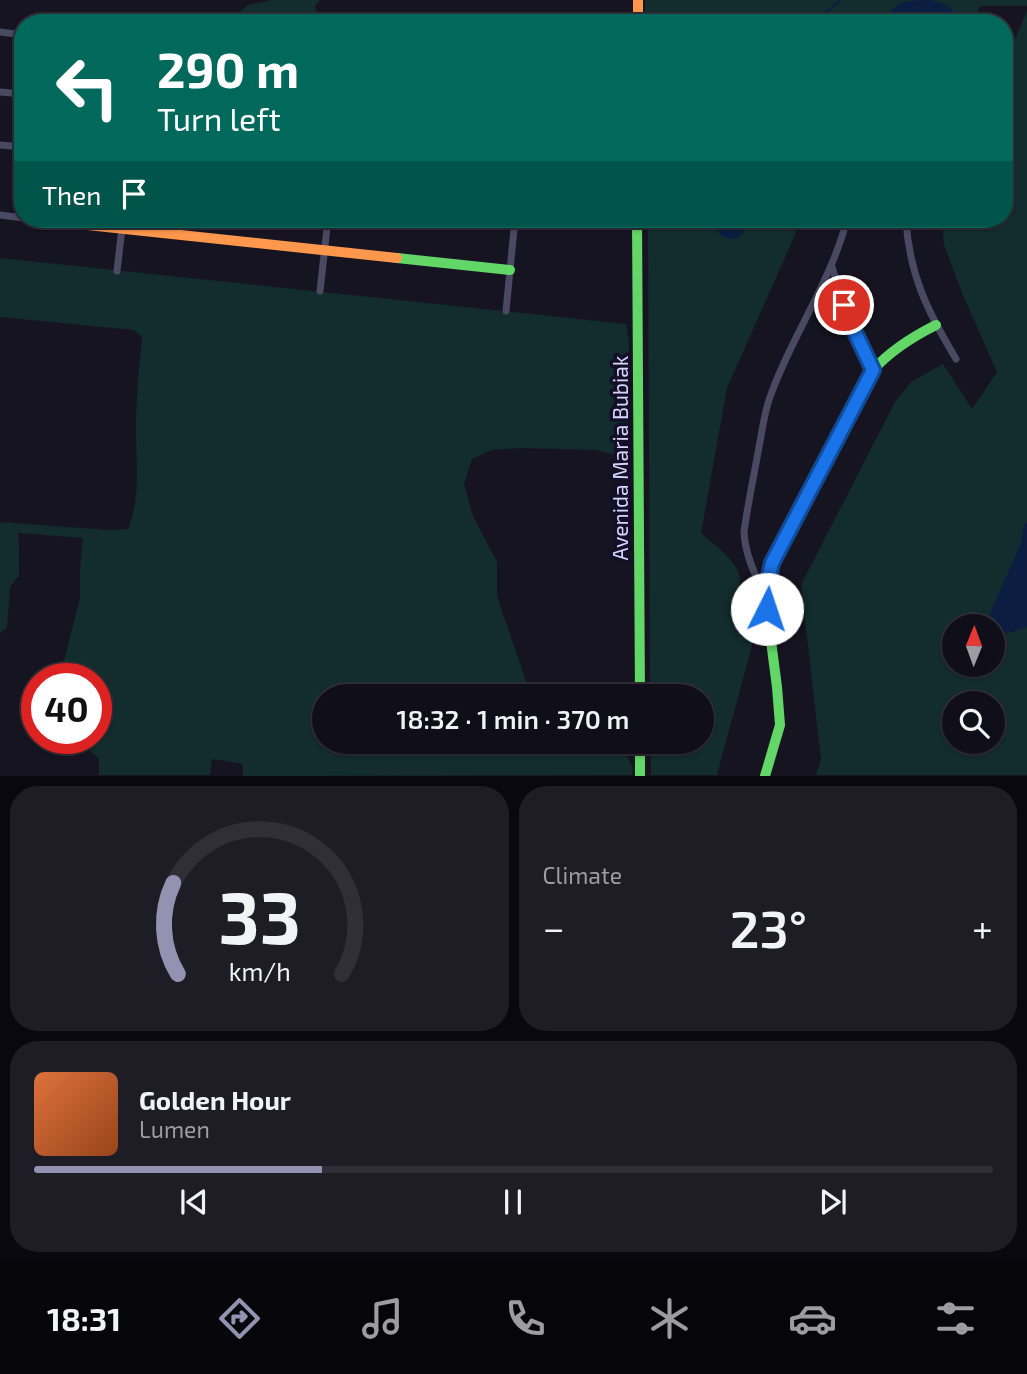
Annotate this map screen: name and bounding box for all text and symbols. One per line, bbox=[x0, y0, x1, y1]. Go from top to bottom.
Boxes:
text: 290 m bbox=[157, 39, 299, 98]
icon: left bbox=[42, 42, 133, 133]
text: Turn left bbox=[157, 99, 281, 137]
icon: arrive bbox=[115, 175, 153, 213]
text: Then bbox=[42, 179, 101, 210]
pin bbox=[814, 275, 874, 335]
icon: arrive bbox=[825, 286, 863, 324]
street label: Avenida Maria Bubiak bbox=[607, 355, 632, 560]
position arrow bbox=[730, 572, 804, 646]
north arrow bbox=[942, 614, 1004, 677]
map controls bbox=[942, 614, 1005, 754]
speed limit sign: 40 bbox=[21, 663, 112, 754]
button: search bbox=[942, 691, 1005, 754]
text: 18:32 · 1 min · 370 m bbox=[397, 703, 629, 734]
text: Climate bbox=[543, 861, 622, 889]
text: 33 bbox=[218, 872, 301, 960]
text: 23° bbox=[730, 896, 807, 958]
text: − bbox=[543, 904, 565, 950]
text: + bbox=[972, 904, 993, 950]
text: km/h bbox=[228, 956, 290, 986]
text: Golden Hour bbox=[139, 1084, 291, 1115]
text: Lumen bbox=[139, 1115, 210, 1143]
icon: previous bbox=[175, 1183, 213, 1221]
icon: pause bbox=[494, 1183, 532, 1221]
icon: next bbox=[814, 1183, 852, 1221]
icon: directions bbox=[215, 1294, 264, 1343]
icon: music bbox=[358, 1294, 407, 1343]
icon: phone bbox=[501, 1294, 550, 1343]
icon: climate bbox=[645, 1294, 694, 1343]
icon: car bbox=[788, 1294, 837, 1343]
icon: filters bbox=[931, 1294, 980, 1343]
text: 18:31 bbox=[47, 1299, 121, 1337]

